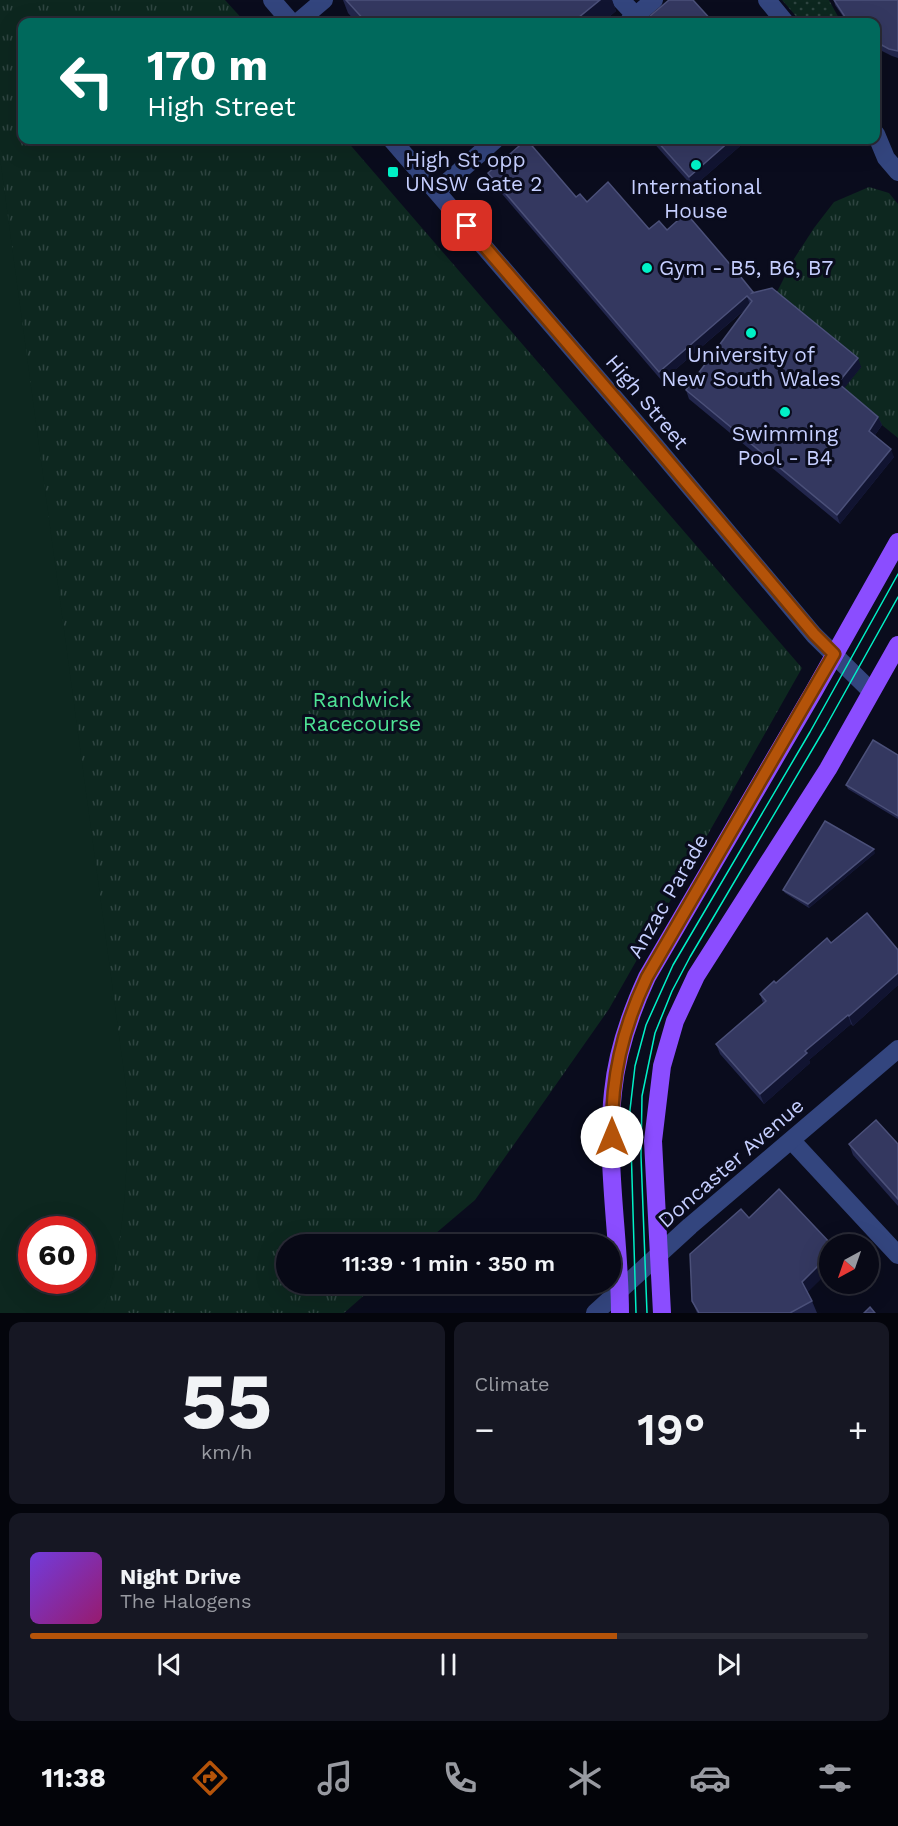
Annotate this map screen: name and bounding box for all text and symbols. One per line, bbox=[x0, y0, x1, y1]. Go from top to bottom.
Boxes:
text: 170 m bbox=[147, 41, 268, 90]
icon: left bbox=[48, 42, 126, 120]
text: High Street bbox=[147, 91, 296, 123]
place label: High St opp UNSW Gate 2 bbox=[405, 147, 542, 196]
marker: International House bbox=[689, 158, 703, 172]
marker: High St opp UNSW Gate 2 bbox=[386, 165, 400, 179]
place label: International House bbox=[630, 174, 762, 223]
pin bbox=[441, 200, 492, 251]
icon: arrive bbox=[450, 209, 483, 242]
place label: Gym - B5, B6, B7 bbox=[659, 255, 834, 280]
marker: Gym - B5, B6, B7 bbox=[640, 261, 654, 275]
marker: University of New South Wales bbox=[744, 326, 758, 340]
place label: University of New South Wales bbox=[661, 342, 841, 391]
street label: High Street bbox=[601, 349, 694, 454]
marker: Swimming Pool - B4 bbox=[778, 405, 792, 419]
place label: Swimming Pool - B4 bbox=[732, 421, 839, 470]
park label: Randwick Racecourse bbox=[303, 687, 421, 736]
street label: Anzac Parade bbox=[622, 829, 713, 962]
street label: Doncaster Avenue bbox=[653, 1092, 809, 1233]
position arrow bbox=[580, 1105, 644, 1169]
speed limit sign: 60 bbox=[18, 1216, 96, 1294]
north arrow bbox=[819, 1234, 879, 1294]
map controls bbox=[819, 1234, 879, 1294]
text: 11:39 · 1 min · 350 m bbox=[342, 1251, 555, 1276]
text: 55 bbox=[181, 1355, 272, 1447]
text: Climate bbox=[475, 1372, 550, 1396]
text: 19° bbox=[637, 1403, 705, 1456]
text: − bbox=[475, 1410, 494, 1449]
text: + bbox=[848, 1410, 868, 1449]
text: km/h bbox=[201, 1440, 253, 1464]
text: Night Drive bbox=[120, 1564, 241, 1589]
text: The Halogens bbox=[120, 1589, 252, 1613]
icon: previous bbox=[153, 1648, 186, 1681]
icon: pause bbox=[432, 1648, 465, 1681]
icon: next bbox=[712, 1648, 745, 1681]
icon: directions bbox=[189, 1757, 231, 1799]
icon: music bbox=[314, 1757, 356, 1799]
icon: phone bbox=[439, 1757, 481, 1799]
icon: climate bbox=[564, 1757, 606, 1799]
icon: car bbox=[689, 1757, 731, 1799]
icon: filters bbox=[814, 1757, 856, 1799]
text: 11:38 bbox=[42, 1762, 106, 1794]

